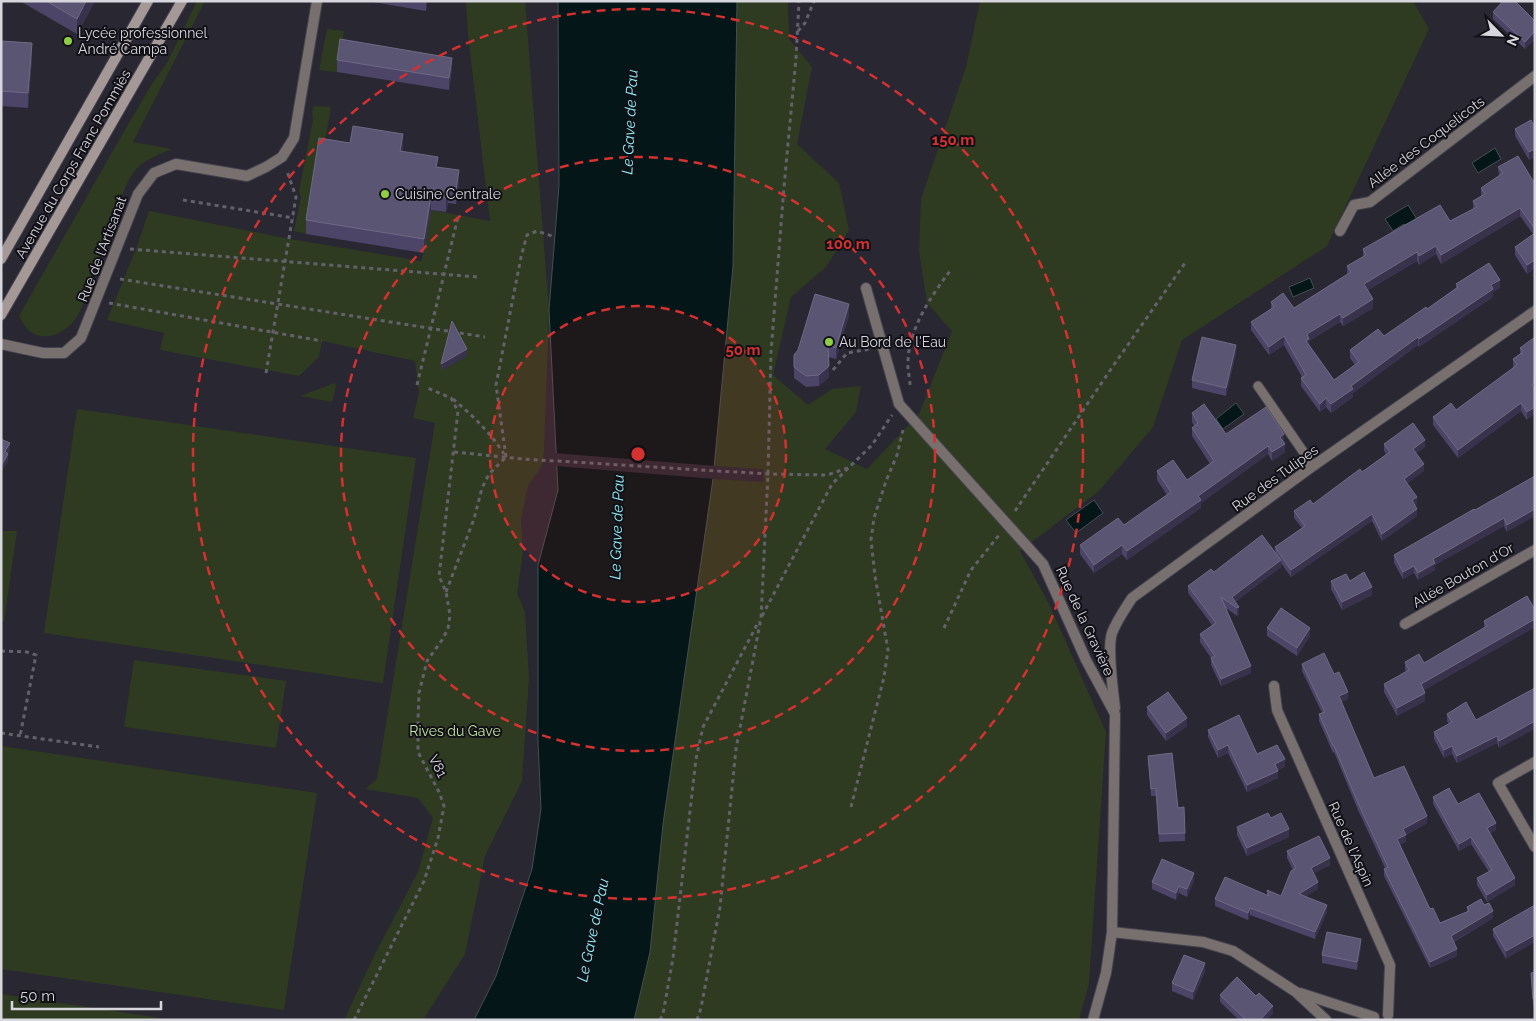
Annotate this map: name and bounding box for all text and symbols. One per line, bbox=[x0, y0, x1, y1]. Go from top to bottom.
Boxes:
north arrow bbox=[1476, 10, 1526, 60]
place label: Lycée professionnel André Campa bbox=[78, 25, 208, 57]
text: N bbox=[1503, 32, 1522, 48]
marker: Lycée professionnel André Campa bbox=[62, 35, 74, 47]
street label: Avenue du Corps Franc Pommiès bbox=[12, 67, 134, 261]
water label: Le Gave de Pau bbox=[618, 69, 642, 175]
street label: Allée des Coquelicots bbox=[1365, 93, 1488, 191]
text: 150 m bbox=[932, 131, 974, 149]
place label: Cuisine Centrale bbox=[395, 186, 501, 202]
marker: Cuisine Centrale bbox=[379, 188, 391, 200]
street label: Rue de l'Artisanat bbox=[74, 194, 130, 304]
text: 100 m bbox=[826, 235, 870, 253]
place label: Au Bord de l'Eau bbox=[839, 334, 946, 350]
marker: Au Bord de l'Eau bbox=[823, 336, 835, 348]
text: 50 m bbox=[725, 341, 761, 359]
street label: Rue des Tulipes bbox=[1229, 441, 1321, 514]
centre of rings bbox=[629, 445, 647, 463]
water label: Le Gave de Pau bbox=[606, 474, 628, 580]
street label: Allée Bouton d'Or bbox=[1409, 539, 1517, 611]
street label: Rue de la Gravière bbox=[1053, 564, 1117, 678]
park label: Rives du Gave bbox=[409, 723, 501, 739]
street label: V81 bbox=[426, 752, 450, 780]
street label: Rue de l'Aspin bbox=[1325, 799, 1377, 889]
water label: Le Gave de Pau bbox=[573, 876, 613, 983]
scale bar bbox=[12, 978, 161, 1010]
text: 50 m bbox=[20, 987, 55, 1005]

